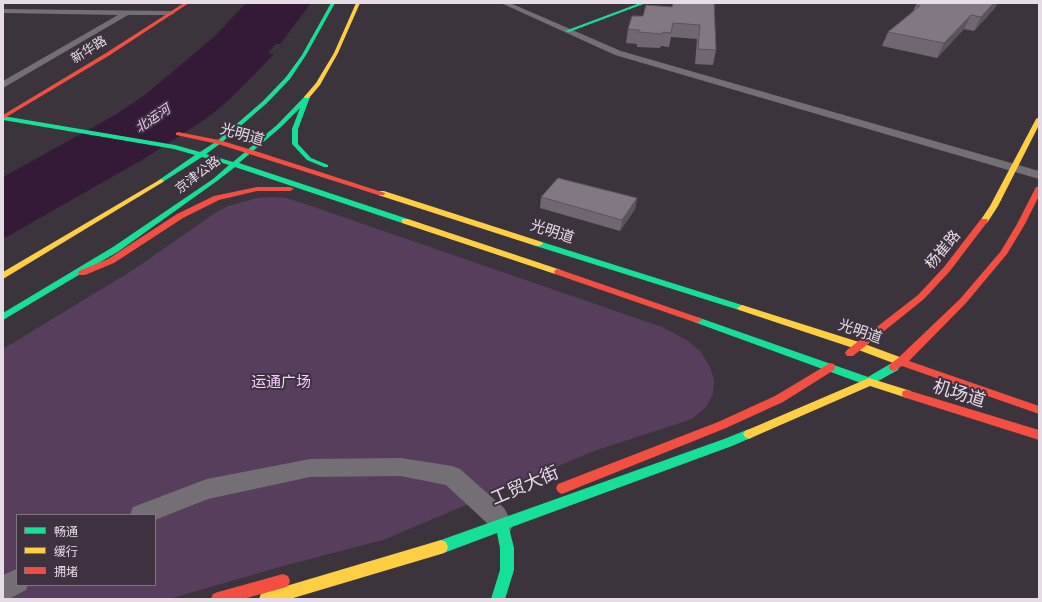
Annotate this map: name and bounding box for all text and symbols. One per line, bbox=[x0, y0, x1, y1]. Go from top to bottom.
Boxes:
street label: 新华路 bbox=[68, 33, 110, 67]
water label: 北运河 bbox=[132, 102, 174, 136]
street label: 光明道 bbox=[218, 120, 266, 150]
street label: 京津公路 bbox=[173, 153, 223, 197]
street label: 光明道 bbox=[528, 216, 576, 248]
street label: 杨崔路 bbox=[922, 227, 964, 273]
street label: 光明道 bbox=[836, 316, 884, 348]
park label: 运通广场 bbox=[251, 374, 311, 392]
street label: 机场道 bbox=[930, 376, 988, 412]
street label: 工贸大街 bbox=[488, 462, 562, 510]
legend bbox=[16, 514, 156, 586]
text: 畅通 bbox=[54, 525, 78, 539]
text: 缓行 bbox=[54, 545, 78, 559]
text: 拥堵 bbox=[54, 565, 78, 579]

